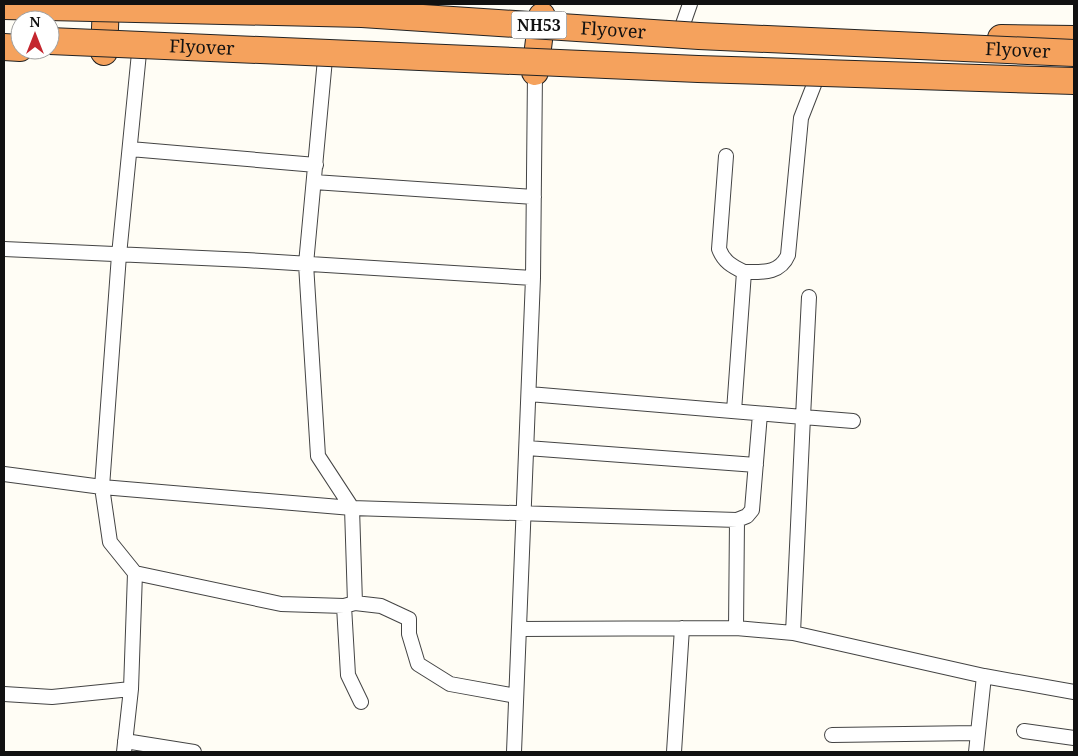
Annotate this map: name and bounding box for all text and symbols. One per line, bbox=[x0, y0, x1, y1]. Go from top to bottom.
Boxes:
north arrow bbox=[10, 10, 60, 60]
text: N bbox=[29, 12, 41, 31]
road number: NH53 bbox=[512, 12, 566, 38]
street label: Flyover bbox=[580, 15, 647, 44]
street label: Flyover bbox=[169, 33, 236, 60]
street label: Flyover bbox=[985, 36, 1052, 63]

